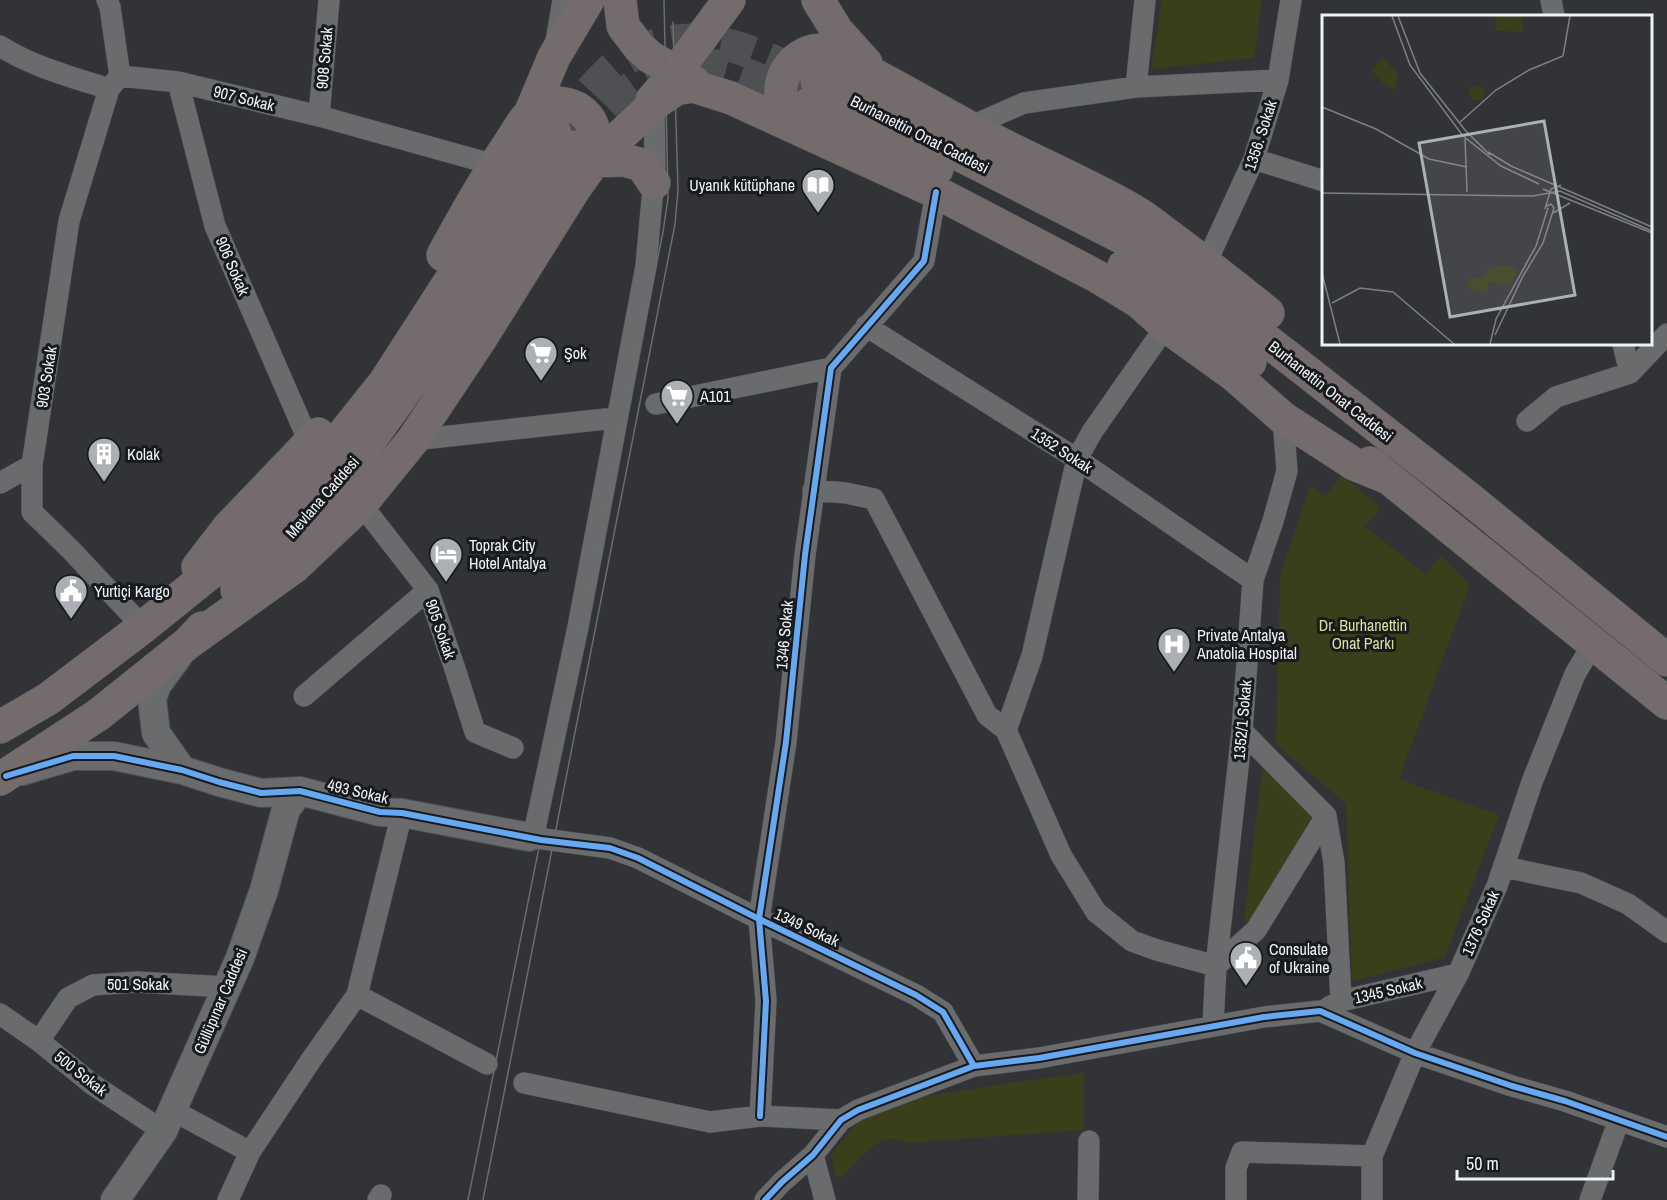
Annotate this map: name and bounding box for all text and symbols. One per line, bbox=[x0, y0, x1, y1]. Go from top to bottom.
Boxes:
inset map bbox=[1322, 15, 1652, 345]
street label: 908 Sokak bbox=[310, 26, 338, 90]
street label: 907 Sokak bbox=[211, 80, 277, 116]
street label: Burhanettin Onat Caddesi bbox=[847, 90, 993, 178]
street label: 1356. Sokak bbox=[1238, 96, 1282, 173]
library icon: Uyanık kütüphane bbox=[800, 167, 836, 214]
place label: Uyanık kütüphane bbox=[689, 174, 795, 196]
street label: 906 Sokak bbox=[211, 233, 255, 299]
supermarket icon: Şok bbox=[523, 335, 559, 382]
street label: Burhanettin Onat Caddesi bbox=[1264, 335, 1398, 447]
place label: Şok bbox=[564, 342, 587, 364]
street label: 903 Sokak bbox=[30, 344, 62, 409]
supermarket icon: A101 bbox=[659, 378, 695, 425]
place label: A101 bbox=[699, 385, 731, 407]
street label: 1352 Sokak bbox=[1027, 422, 1097, 478]
building icon: Kolak bbox=[86, 436, 122, 483]
place label: Kolak bbox=[127, 443, 160, 465]
street label: Mevlana Caddesi bbox=[280, 451, 364, 543]
place label: Toprak City Hotel Antalya bbox=[469, 534, 547, 574]
hotel icon: Toprak City Hotel Antalya bbox=[428, 536, 464, 583]
public building icon: Yurtiçi Kargo bbox=[53, 573, 89, 620]
place label: Yurtiçi Kargo bbox=[94, 580, 170, 602]
street label: 905 Sokak bbox=[421, 596, 462, 662]
street label: 1346 Sokak bbox=[770, 599, 798, 670]
park label: Dr. Burhanettin Onat Parkı bbox=[1319, 614, 1407, 654]
place label: Private Antalya Anatolia Hospital bbox=[1196, 624, 1297, 664]
hospital icon: Private Antalya Anatolia Hospital bbox=[1156, 626, 1192, 673]
street label: 1352/1 Sokak bbox=[1228, 679, 1256, 761]
street label: 493 Sokak bbox=[325, 773, 391, 809]
street label: 1376 Sokak bbox=[1456, 886, 1504, 959]
street label: 1349 Sokak bbox=[771, 902, 843, 952]
place label: Consulate of Ukraine bbox=[1269, 938, 1330, 978]
public building icon: Consulate of Ukraine bbox=[1228, 940, 1264, 987]
street label: Güllüpınar Caddesi bbox=[188, 945, 252, 1057]
street label: 1345 Sokak bbox=[1352, 971, 1425, 1009]
street label: 501 Sokak bbox=[107, 973, 169, 995]
street label: 500 Sokak bbox=[50, 1045, 113, 1101]
scale bar bbox=[1457, 1143, 1613, 1181]
text: 50 m bbox=[1466, 1151, 1499, 1176]

